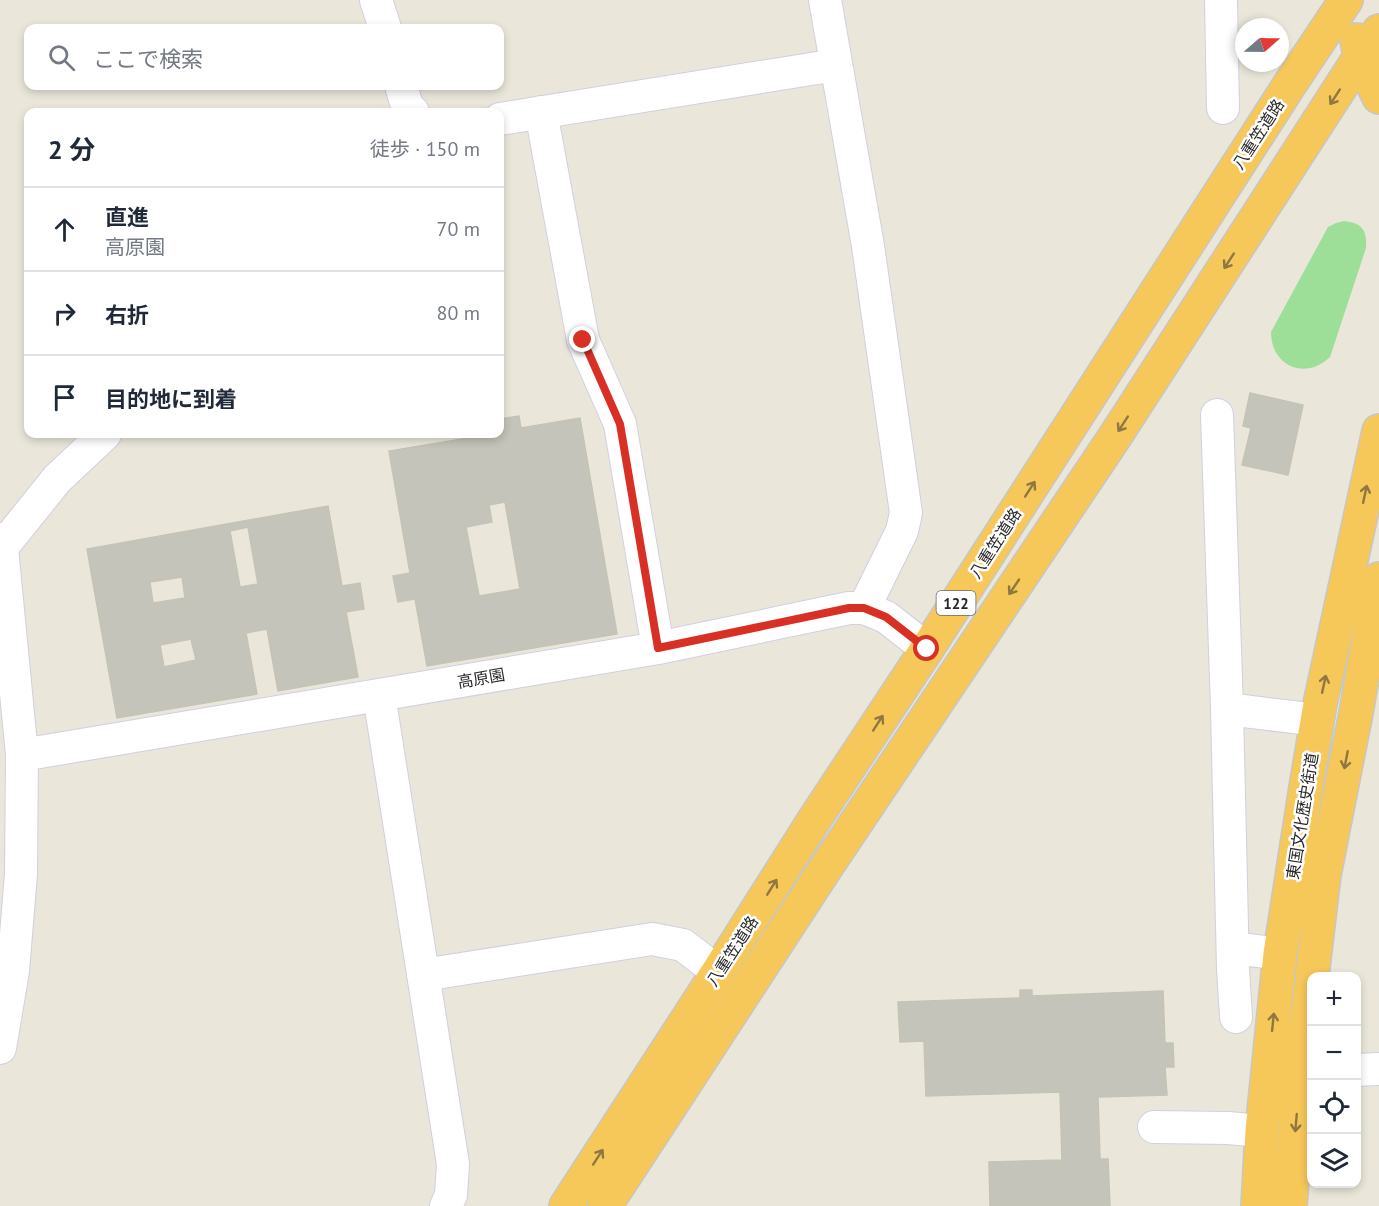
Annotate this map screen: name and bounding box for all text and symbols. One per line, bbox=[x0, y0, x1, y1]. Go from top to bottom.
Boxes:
north arrow bbox=[1235, 18, 1289, 72]
search box bbox=[24, 24, 504, 90]
icon: search bbox=[45, 41, 78, 74]
text: ここで検索 bbox=[93, 45, 203, 73]
one-way arrow bbox=[1328, 88, 1340, 105]
street label: 八重笠道路 bbox=[1228, 95, 1288, 173]
text: 2 分 bbox=[48, 133, 95, 166]
text: 徒歩 · 150 m bbox=[370, 136, 480, 162]
text: 直進 bbox=[105, 203, 149, 231]
icon: ahead bbox=[48, 213, 81, 246]
text: 70 m bbox=[437, 216, 480, 242]
text: 高原園 bbox=[105, 234, 165, 260]
one-way arrow bbox=[1222, 252, 1234, 269]
icon: right bbox=[48, 297, 81, 330]
text: 80 m bbox=[437, 300, 480, 326]
text: 右折 bbox=[105, 301, 149, 329]
route end bbox=[569, 326, 595, 352]
icon: arrive bbox=[48, 381, 81, 414]
text: 目的地に到着 bbox=[105, 385, 237, 413]
one-way arrow bbox=[1116, 416, 1129, 433]
one-way arrow bbox=[1024, 481, 1036, 498]
one-way arrow bbox=[1360, 484, 1372, 503]
street label: 八重笠道路 bbox=[965, 504, 1025, 582]
one-way arrow bbox=[1008, 578, 1021, 595]
road number: 122 bbox=[936, 591, 976, 615]
route start bbox=[913, 635, 939, 661]
street label: 高原園 bbox=[456, 664, 506, 692]
one-way arrow bbox=[1319, 675, 1331, 694]
one-way arrow bbox=[872, 716, 884, 732]
one-way arrow bbox=[1340, 750, 1351, 770]
street label: 東国文化歴史街道 bbox=[1282, 751, 1322, 881]
one-way arrow bbox=[766, 879, 778, 896]
street label: 八重笠道路 bbox=[702, 912, 762, 990]
map controls bbox=[1307, 972, 1361, 1188]
button: + bbox=[1307, 972, 1361, 1026]
one-way arrow bbox=[1268, 1013, 1279, 1033]
button: − bbox=[1307, 1026, 1361, 1080]
button: locate bbox=[1307, 1080, 1361, 1134]
one-way arrow bbox=[1290, 1112, 1301, 1132]
button: layers bbox=[1307, 1134, 1361, 1188]
one-way arrow bbox=[593, 1149, 605, 1166]

